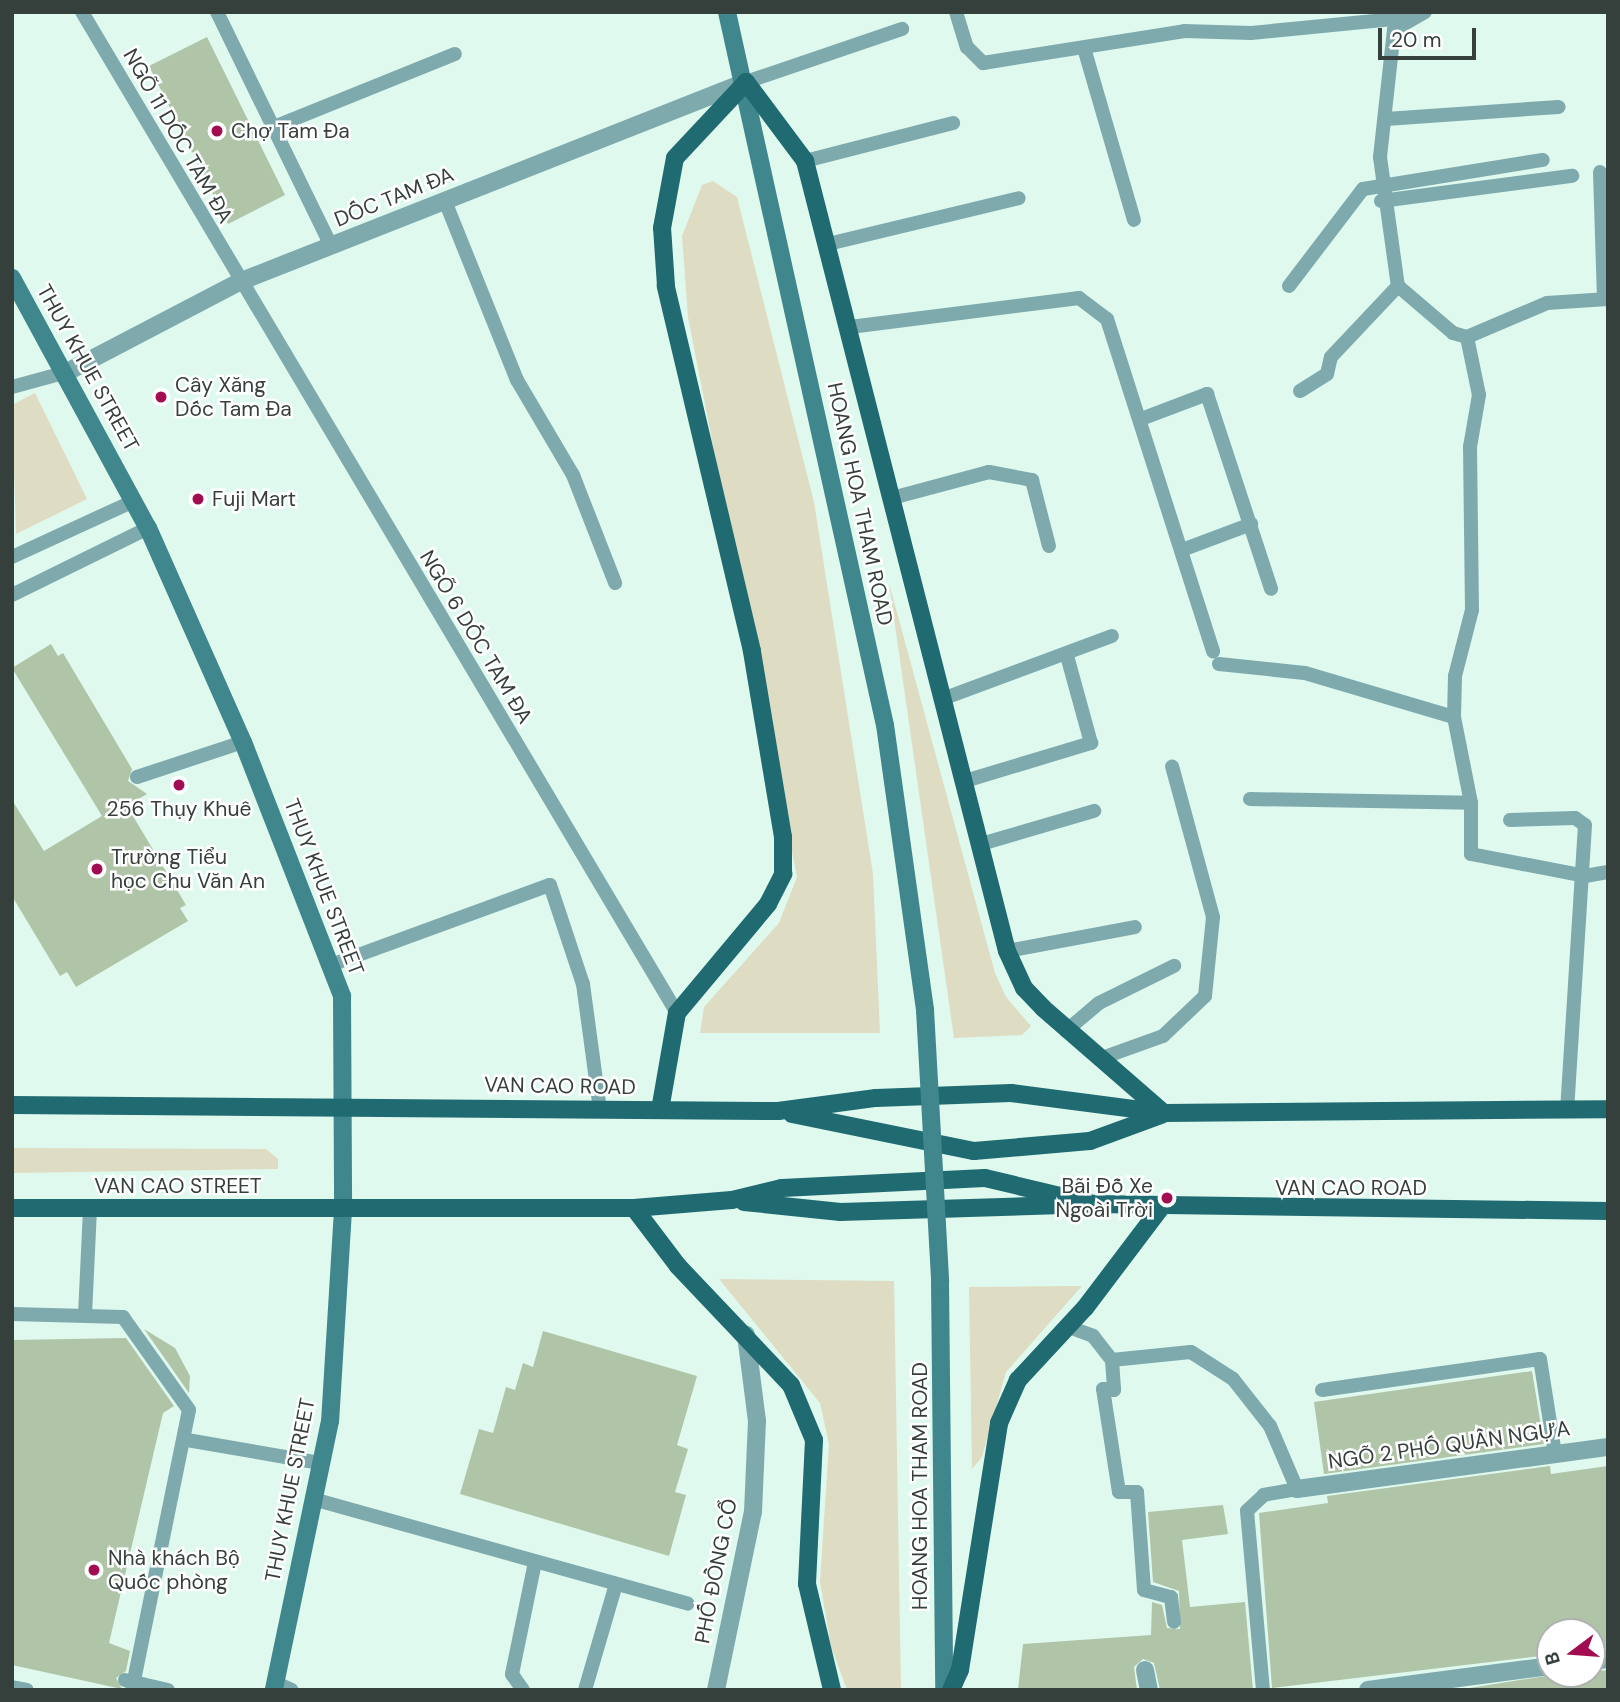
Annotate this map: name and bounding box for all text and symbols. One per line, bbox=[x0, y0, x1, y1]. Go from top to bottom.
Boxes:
scale bar bbox=[1382, 14, 1480, 58]
text: 20 m bbox=[1391, 26, 1442, 54]
street label: NGÕ 11 DỐC TAM ĐA bbox=[118, 44, 238, 228]
place label: Chợ Tam Đa bbox=[231, 118, 350, 144]
marker: Chợ Tam Đa bbox=[209, 123, 225, 139]
street label: DỐC TAM ĐA bbox=[331, 162, 457, 232]
street label: THUY KHUE STREET bbox=[32, 280, 144, 456]
place label: Cây Xăng Dốc Tam Đa bbox=[175, 372, 292, 422]
street label: HOANG HOA THAM ROAD bbox=[822, 380, 898, 628]
marker: Cây Xăng Dốc Tam Đa bbox=[153, 389, 169, 405]
place label: Fuji Mart bbox=[212, 486, 296, 512]
marker: Fuji Mart bbox=[190, 491, 206, 507]
street label: NGÕ 6 DỐC TAM ĐA bbox=[414, 546, 538, 728]
marker: 256 Thụy Khuê bbox=[171, 777, 187, 793]
street label: THUY KHUE STREET bbox=[279, 795, 369, 979]
place label: 256 Thụy Khuê bbox=[107, 796, 251, 822]
place label: Trường Tiểu học Chu Văn An bbox=[111, 844, 265, 894]
marker: Trường Tiểu học Chu Văn An bbox=[89, 861, 105, 877]
street label: VAN CAO ROAD bbox=[484, 1072, 636, 1100]
street label: VAN CAO STREET bbox=[94, 1173, 262, 1199]
place label: Bãi Đỗ Xe Ngoài Trời bbox=[1056, 1173, 1153, 1223]
street label: VAN CAO ROAD bbox=[1275, 1175, 1427, 1201]
marker: Bãi Đỗ Xe Ngoài Trời bbox=[1159, 1190, 1175, 1206]
street label: HOANG HOA THAM ROAD bbox=[907, 1362, 933, 1610]
street label: THUY KHUE STREET bbox=[260, 1396, 320, 1584]
street label: NGÕ 2 PHỐ QUẦN NGỰA bbox=[1326, 1416, 1572, 1474]
street label: PHỐ ĐỒNG CỔ bbox=[690, 1497, 742, 1645]
place label: Nhà khách Bộ Quốc phòng bbox=[108, 1545, 240, 1595]
marker: Nhà khách Bộ Quốc phòng bbox=[86, 1562, 102, 1578]
north arrow bbox=[1536, 1618, 1606, 1688]
text: B bbox=[1539, 1649, 1566, 1668]

